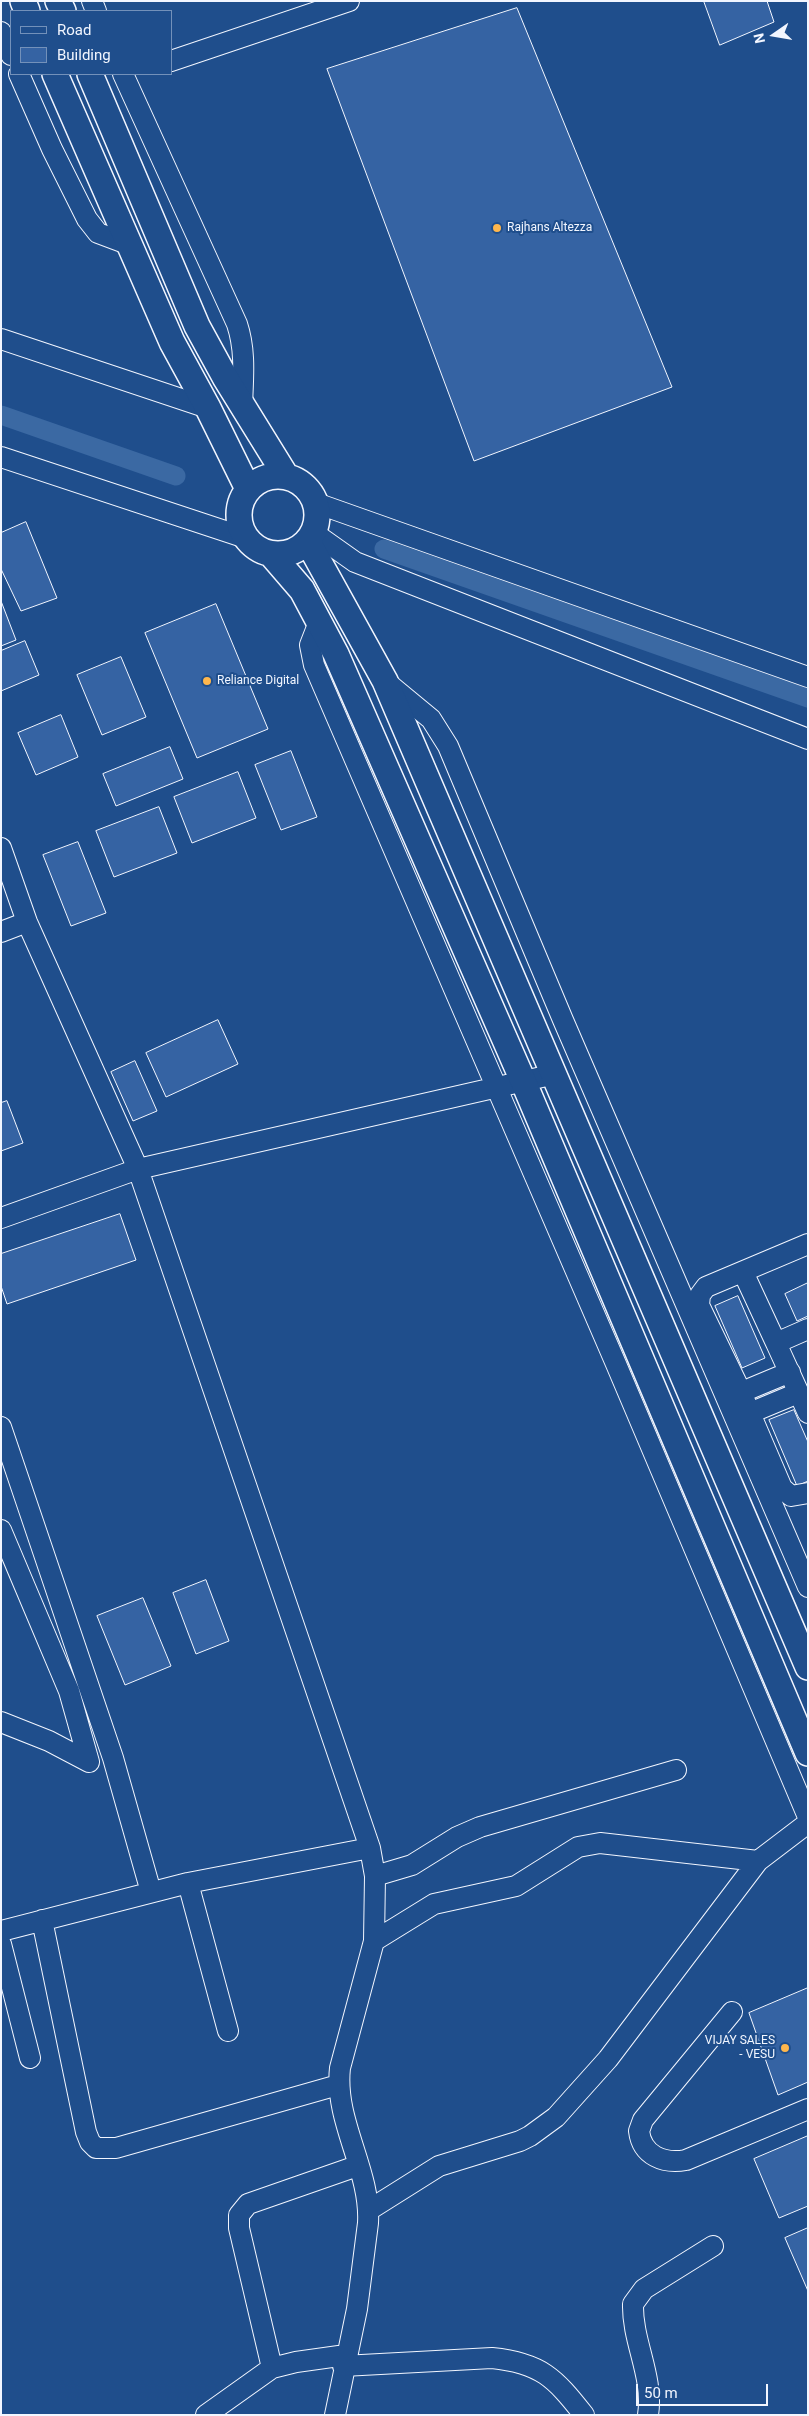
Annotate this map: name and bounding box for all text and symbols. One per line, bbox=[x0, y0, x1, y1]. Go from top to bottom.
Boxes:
legend bbox=[10, 10, 172, 75]
north arrow bbox=[749, 10, 799, 60]
text: Road bbox=[57, 21, 91, 39]
text: N bbox=[750, 32, 768, 45]
text: Building bbox=[57, 46, 111, 64]
place label: Rajhans Altezza bbox=[507, 221, 592, 235]
marker: Rajhans Altezza bbox=[491, 222, 503, 234]
place label: Reliance Digital bbox=[217, 674, 299, 688]
marker: Reliance Digital bbox=[201, 675, 213, 687]
place label: VIJAY SALES - VESU bbox=[705, 2034, 775, 2062]
marker: VIJAY SALES - VESU bbox=[779, 2042, 791, 2054]
scale bar bbox=[639, 2374, 772, 2406]
text: 50 m bbox=[644, 2384, 678, 2402]

